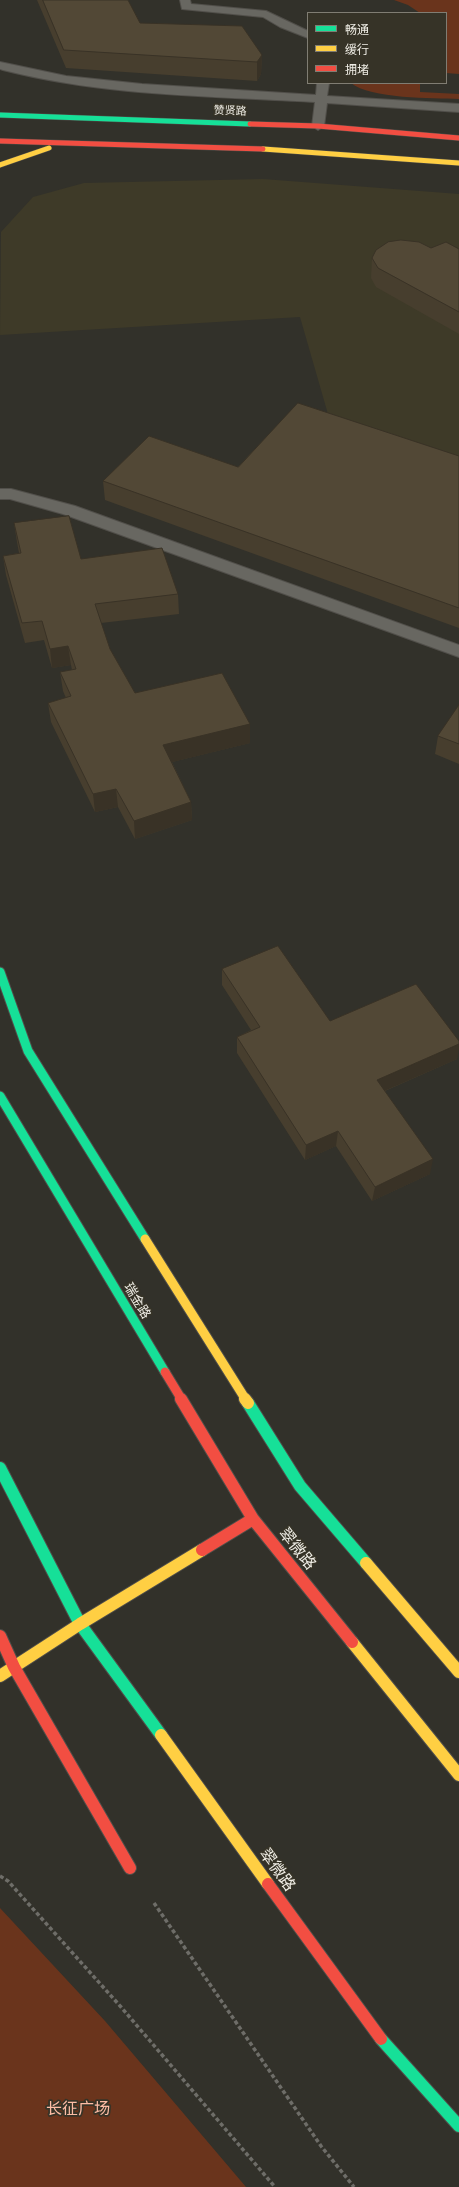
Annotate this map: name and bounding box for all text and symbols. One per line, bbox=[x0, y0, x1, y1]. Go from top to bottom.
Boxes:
legend bbox=[307, 12, 447, 84]
text: 畅通 bbox=[345, 22, 369, 37]
text: 缓行 bbox=[345, 42, 369, 57]
text: 拥堵 bbox=[345, 62, 369, 77]
street label: 赞贤路 bbox=[213, 104, 247, 118]
street label: 瑞金路 bbox=[120, 1280, 154, 1322]
street label: 翠微路 bbox=[274, 1524, 320, 1574]
street label: 翠微路 bbox=[255, 1845, 299, 1895]
park label: 长征广场 bbox=[46, 2099, 110, 2119]

